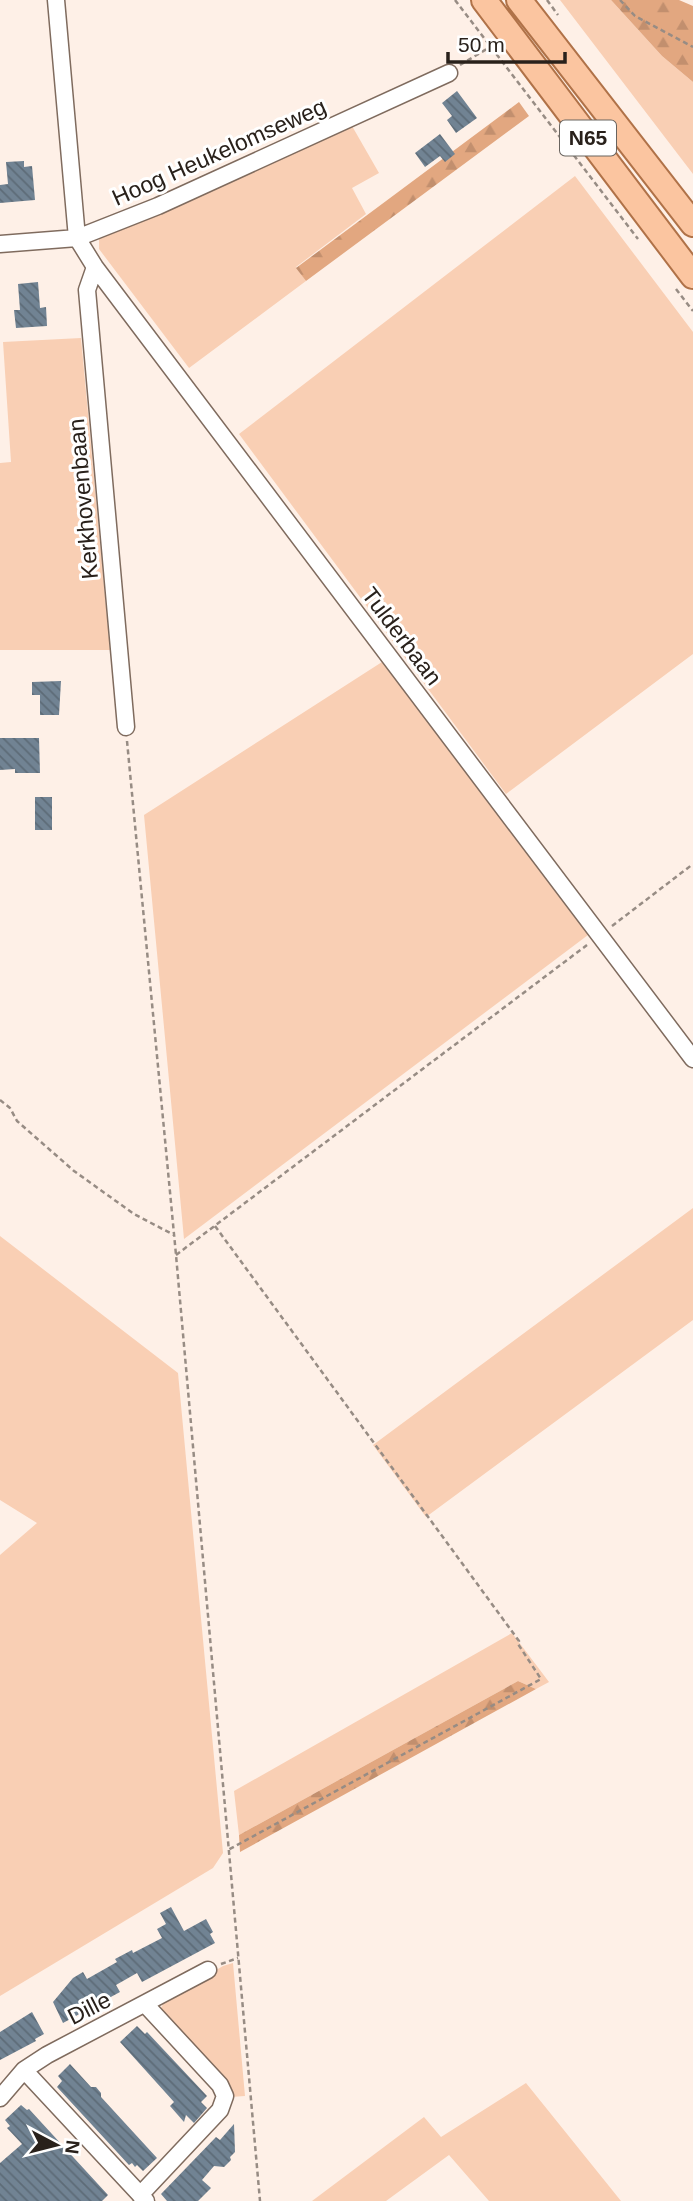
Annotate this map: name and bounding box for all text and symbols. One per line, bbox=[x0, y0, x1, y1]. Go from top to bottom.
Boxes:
scale bar bbox=[448, 21, 565, 65]
text: 50 m bbox=[458, 33, 505, 56]
street label: Hoog Heukelomseweg bbox=[108, 93, 330, 211]
road number: N65 bbox=[560, 120, 616, 156]
street label: Kerkhovenbaan bbox=[63, 418, 103, 580]
street label: Tulderbaan bbox=[357, 582, 447, 690]
street label: Dille bbox=[63, 1986, 115, 2030]
north arrow bbox=[21, 2110, 91, 2180]
text: N bbox=[61, 2139, 84, 2155]

